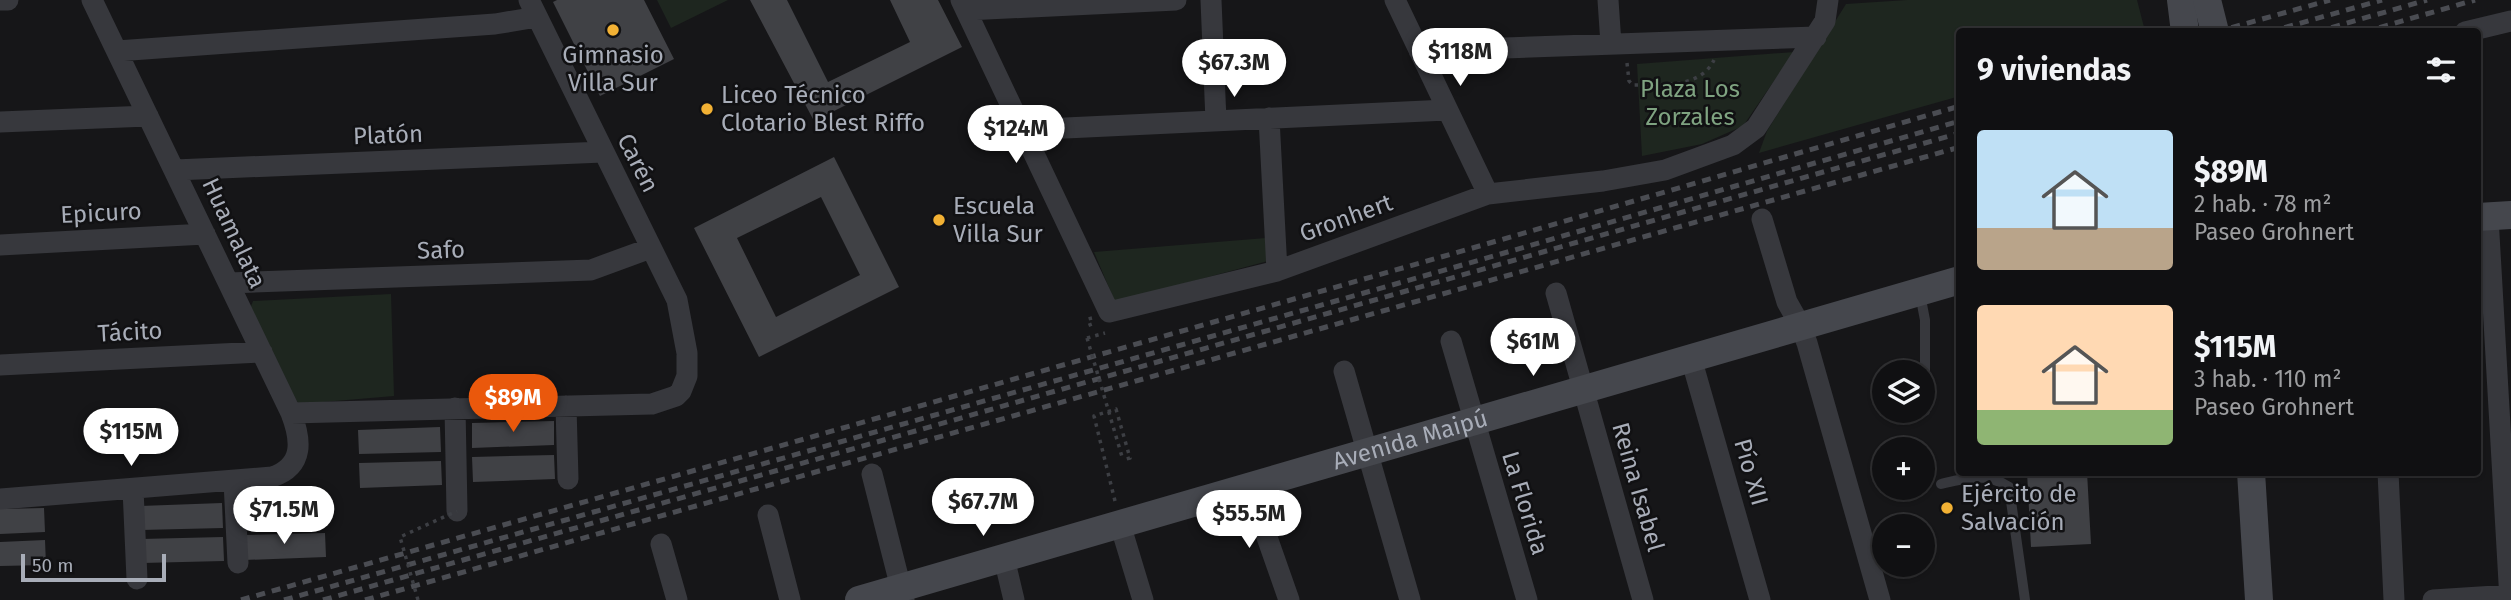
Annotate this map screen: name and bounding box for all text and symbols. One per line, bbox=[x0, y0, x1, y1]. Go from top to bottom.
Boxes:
marker: Gimnasio Villa Sur bbox=[605, 22, 621, 38]
pin: $118M bbox=[1411, 28, 1509, 88]
text: $118M bbox=[1428, 37, 1492, 65]
pin: $67.3M bbox=[1177, 40, 1291, 99]
place label: Gimnasio Villa Sur bbox=[562, 41, 664, 97]
text: $67.3M bbox=[1198, 48, 1270, 76]
icon: filters bbox=[2422, 51, 2460, 89]
text: 9 viviendas bbox=[1977, 52, 2131, 88]
park label: Plaza Los Zorzales bbox=[1640, 75, 1740, 131]
place label: Liceo Técnico Clotario Blest Riffo bbox=[721, 81, 925, 137]
marker: Liceo Técnico Clotario Blest Riffo bbox=[699, 101, 715, 117]
pin: $124M bbox=[967, 106, 1065, 165]
text: $124M bbox=[984, 114, 1048, 142]
street label: Platón bbox=[353, 120, 423, 150]
street label: Carén bbox=[611, 129, 665, 197]
text: $89M bbox=[2194, 154, 2268, 190]
icon: home bbox=[2033, 158, 2117, 242]
street label: Huamalata bbox=[196, 173, 272, 293]
street label: Gronhert bbox=[1296, 188, 1397, 248]
text: 2 hab. · 78 m² bbox=[2194, 190, 2331, 218]
place label: Escuela Villa Sur bbox=[953, 192, 1044, 248]
street label: Epicuro bbox=[60, 197, 142, 229]
marker: Escuela Villa Sur bbox=[931, 212, 947, 228]
text: Paseo Grohnert bbox=[2194, 218, 2354, 246]
street label: Safo bbox=[417, 235, 465, 265]
street label: Tácito bbox=[97, 316, 163, 348]
pin: $61M bbox=[1492, 318, 1574, 378]
text: $61M bbox=[1506, 327, 1560, 355]
text: $115M bbox=[2194, 329, 2276, 365]
icon: home bbox=[2033, 333, 2117, 417]
map controls bbox=[1872, 360, 1935, 577]
button: layers bbox=[1872, 360, 1935, 423]
text: 3 hab. · 110 m² bbox=[2194, 365, 2342, 393]
pin: $89M bbox=[472, 374, 554, 434]
text: $89M bbox=[485, 383, 541, 411]
text: Paseo Grohnert bbox=[2194, 393, 2354, 421]
street label: Avenida Maipú bbox=[1329, 404, 1491, 476]
pin: $115M bbox=[82, 408, 180, 468]
text: $115M bbox=[99, 417, 163, 445]
street label: Reina Isabel bbox=[1606, 419, 1670, 555]
street label: Pío XII bbox=[1728, 435, 1774, 509]
button: + bbox=[1872, 437, 1935, 500]
street label: La Florida bbox=[1496, 448, 1554, 558]
pin: $67.7M bbox=[926, 478, 1040, 538]
place label: Ejército de Salvación bbox=[1961, 480, 2077, 536]
pin: $71.5M bbox=[227, 486, 341, 546]
text: $67.7M bbox=[948, 487, 1018, 515]
pin: $55.5M bbox=[1192, 490, 1306, 550]
text: $71.5M bbox=[249, 495, 319, 523]
text: $55.5M bbox=[1212, 499, 1286, 527]
marker: Ejército de Salvación bbox=[1939, 500, 1955, 516]
button: − bbox=[1872, 514, 1935, 577]
scale bar bbox=[21, 551, 166, 583]
text: 50 m bbox=[32, 554, 73, 577]

